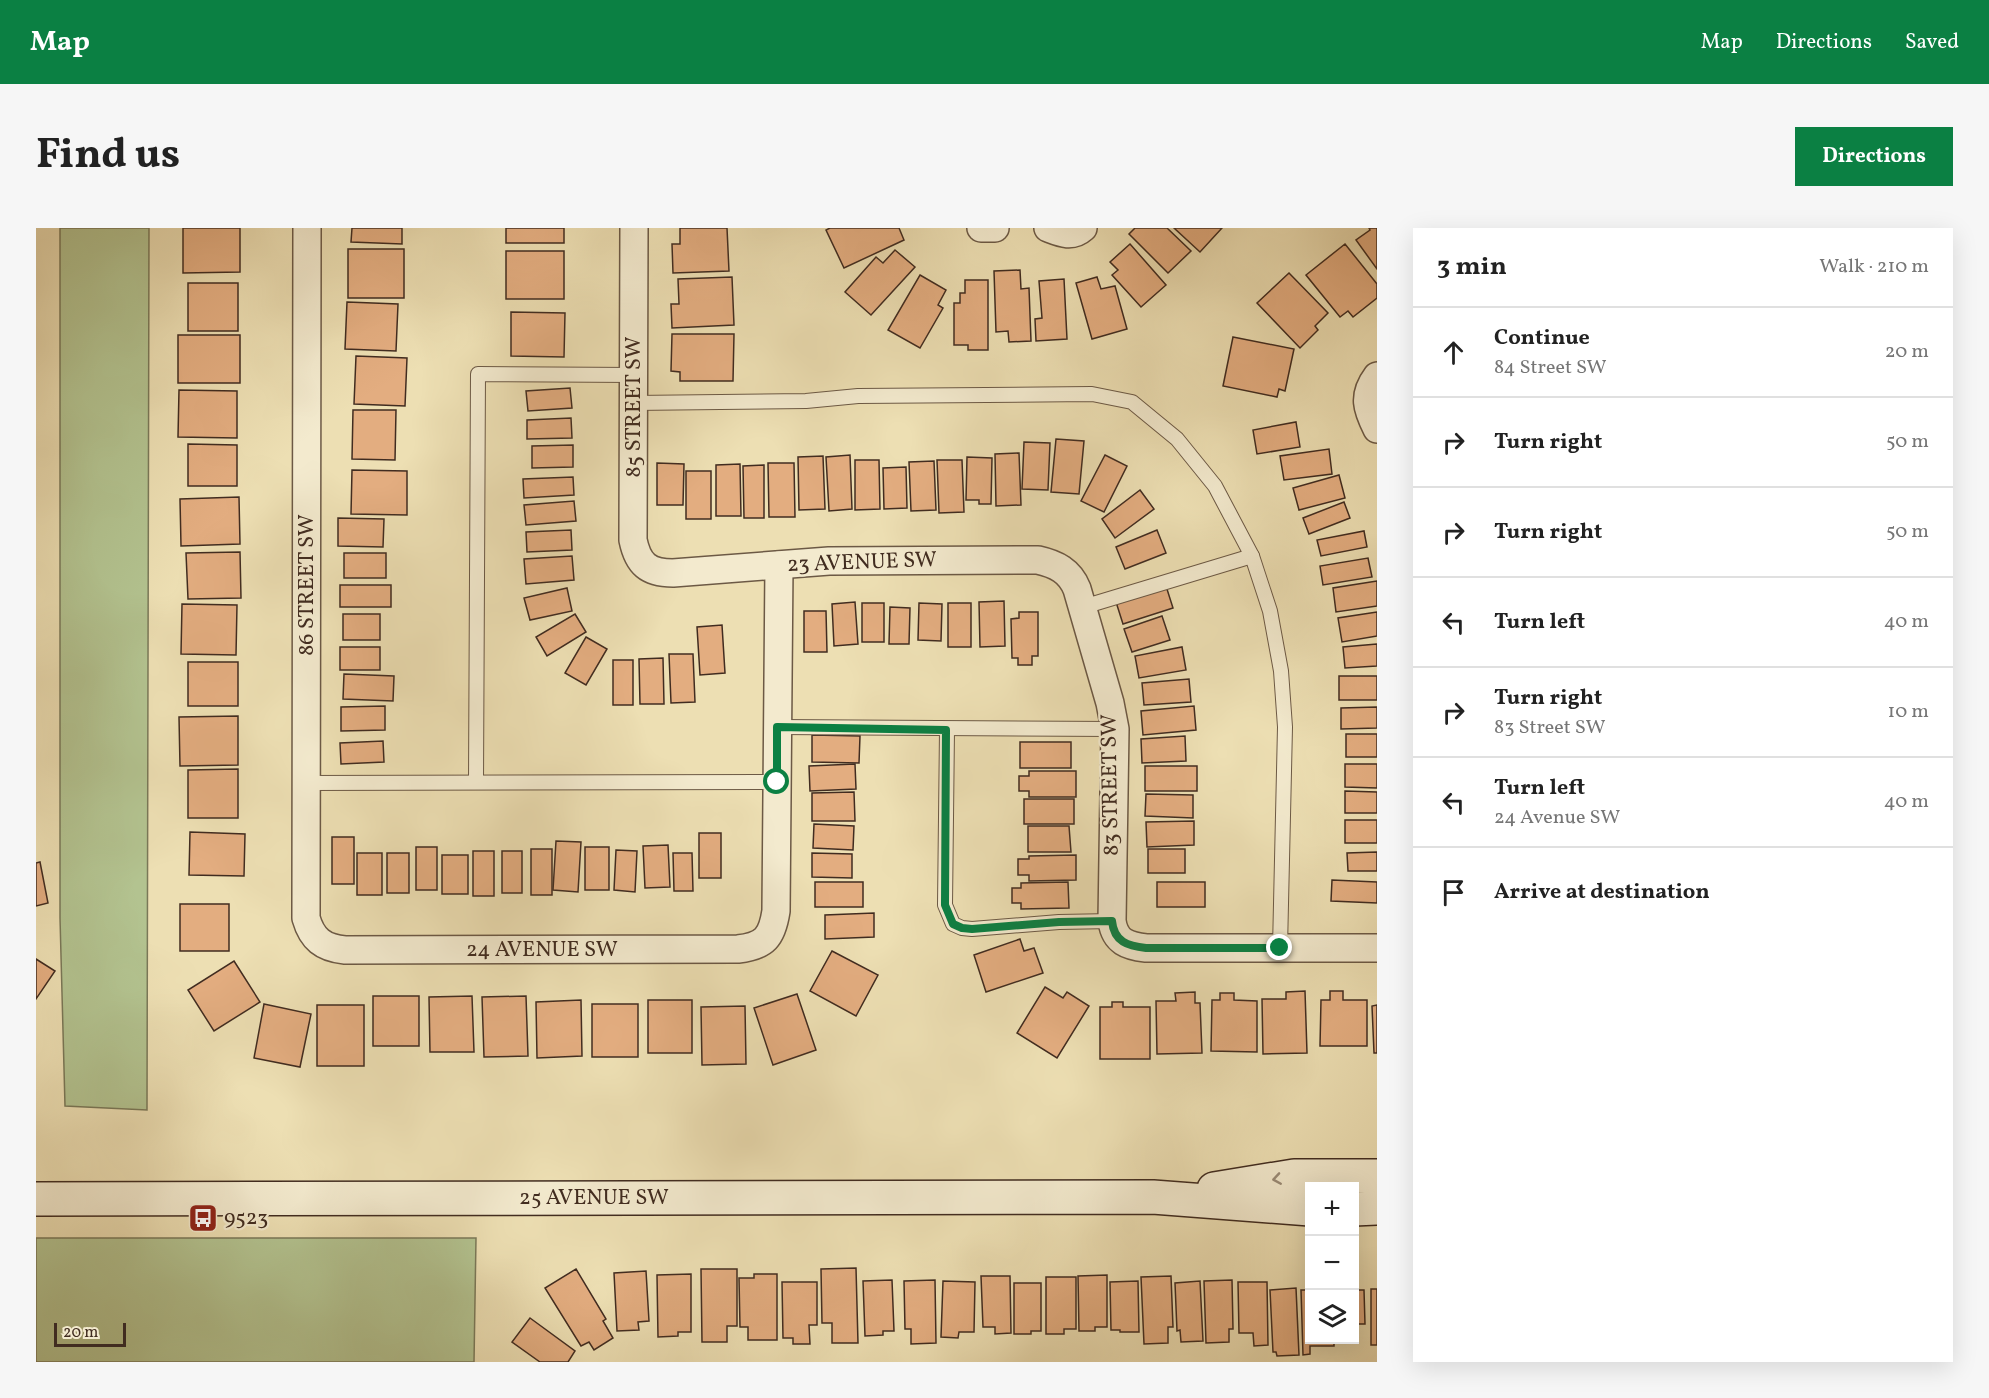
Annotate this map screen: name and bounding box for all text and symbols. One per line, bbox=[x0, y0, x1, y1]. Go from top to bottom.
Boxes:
text: Map bbox=[30, 23, 90, 62]
text: Map bbox=[1701, 28, 1743, 57]
text: Directions bbox=[1776, 28, 1872, 57]
text: Saved bbox=[1905, 28, 1959, 57]
text: Find us bbox=[36, 127, 180, 186]
button: Directions bbox=[1795, 127, 1953, 186]
text: 3 min bbox=[1437, 249, 1507, 285]
text: Walk · 210 m bbox=[1819, 253, 1929, 281]
text: Continue bbox=[1494, 323, 1590, 354]
icon: ahead bbox=[1437, 336, 1470, 369]
street label: 85 STREET SW bbox=[619, 337, 650, 477]
text: 20 m bbox=[1885, 338, 1929, 366]
text: 84 Street SW bbox=[1494, 354, 1607, 382]
icon: right bbox=[1437, 426, 1470, 459]
text: Turn right bbox=[1494, 427, 1602, 458]
text: 50 m bbox=[1886, 428, 1929, 456]
street label: 86 STREET SW bbox=[292, 514, 323, 656]
icon: right bbox=[1437, 516, 1470, 549]
text: Turn right bbox=[1494, 517, 1602, 548]
text: 50 m bbox=[1886, 518, 1929, 546]
street label: 23 AVENUE SW bbox=[787, 545, 937, 581]
icon: left bbox=[1437, 606, 1470, 639]
text: Turn left bbox=[1494, 607, 1585, 638]
text: 40 m bbox=[1884, 608, 1929, 636]
text: Turn right bbox=[1494, 683, 1602, 714]
icon: right bbox=[1437, 696, 1470, 729]
text: 10 m bbox=[1888, 698, 1929, 726]
street label: 83 STREET SW bbox=[1094, 714, 1128, 856]
text: 83 Street SW bbox=[1494, 714, 1606, 742]
route start bbox=[763, 768, 789, 794]
text: Turn left bbox=[1494, 773, 1585, 804]
icon: left bbox=[1437, 786, 1470, 819]
text: 40 m bbox=[1884, 788, 1929, 816]
text: 24 Avenue SW bbox=[1494, 804, 1620, 832]
icon: arrive bbox=[1437, 876, 1470, 909]
text: Arrive at destination bbox=[1494, 877, 1710, 908]
route end bbox=[1266, 934, 1292, 960]
street label: 24 AVENUE SW bbox=[466, 935, 618, 966]
one-way arrow bbox=[1272, 1173, 1281, 1185]
map controls bbox=[1305, 1182, 1359, 1344]
button: + bbox=[1305, 1182, 1359, 1236]
street label: 25 AVENUE SW bbox=[519, 1183, 669, 1214]
bus stop icon: 9523 bbox=[187, 1202, 219, 1234]
place label: 9523 bbox=[224, 1203, 268, 1234]
button: − bbox=[1305, 1236, 1359, 1290]
button: layers bbox=[1305, 1290, 1359, 1344]
scale bar bbox=[54, 1320, 126, 1348]
text: 20 m bbox=[63, 1322, 98, 1344]

